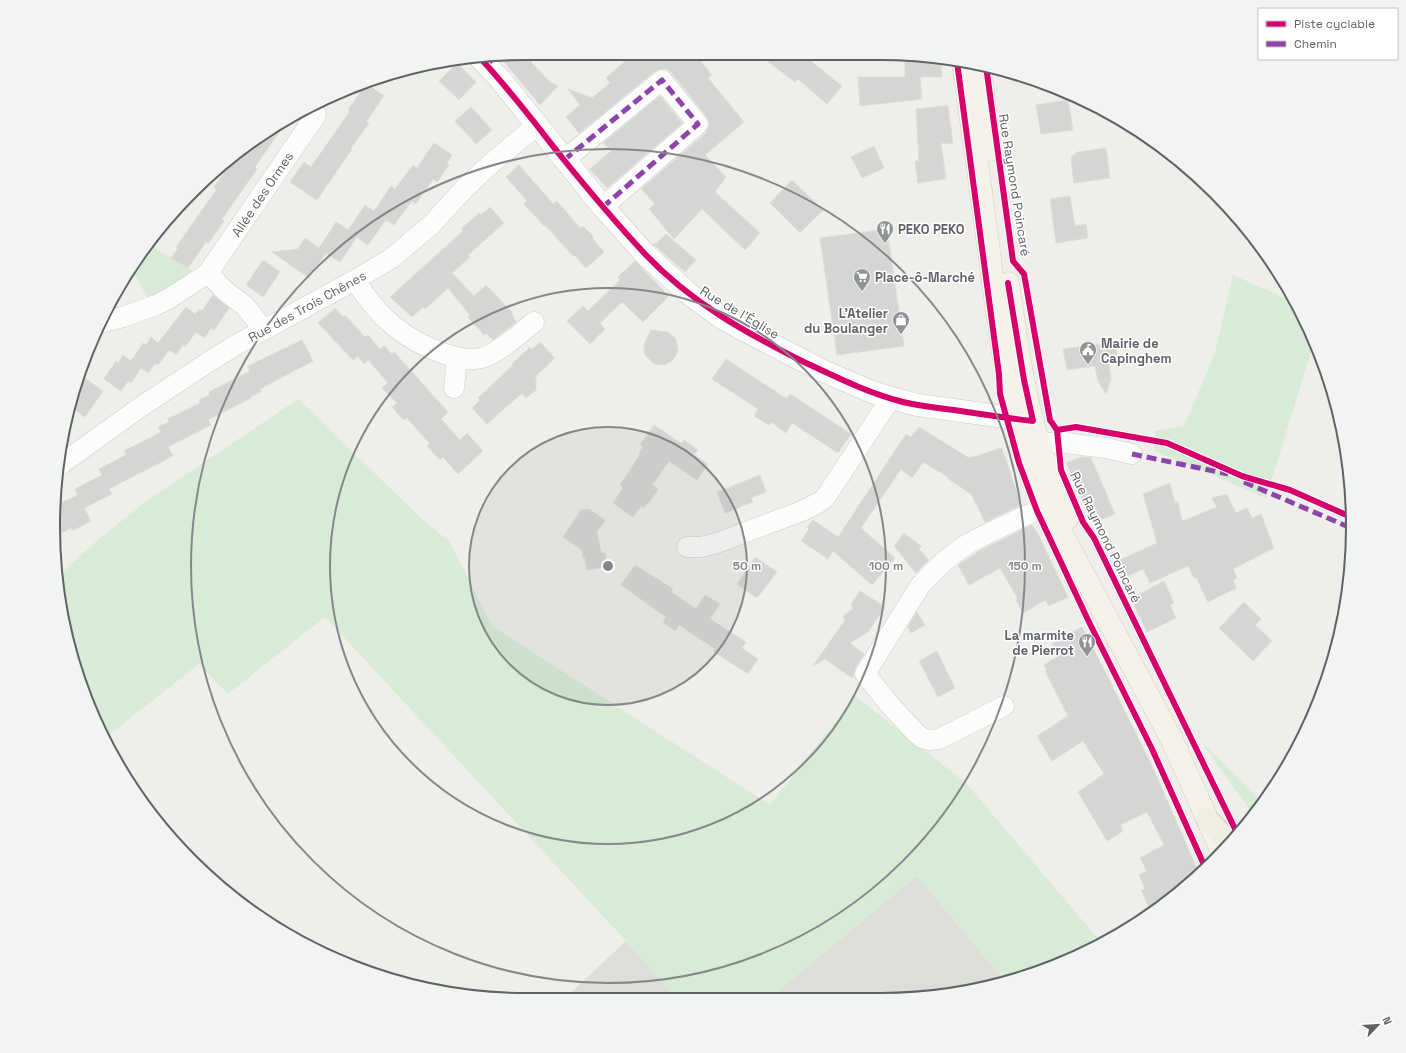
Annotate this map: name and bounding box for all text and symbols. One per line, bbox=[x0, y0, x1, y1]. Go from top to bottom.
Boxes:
legend bbox=[1258, 8, 1398, 60]
text: Piste cyclable bbox=[1294, 16, 1375, 32]
text: Chemin bbox=[1294, 36, 1337, 52]
street label: Rue Raymond Poincaré bbox=[995, 113, 1034, 258]
street label: Allée des Ormes bbox=[228, 148, 297, 240]
restaurant icon: PEKO PEKO bbox=[875, 219, 895, 244]
place label: PEKO PEKO bbox=[898, 221, 965, 238]
street label: Rue des Trois Chênes bbox=[245, 267, 369, 346]
supermarket icon: Place-ô-Marché bbox=[852, 267, 872, 292]
place label: Place-ô-Marché bbox=[875, 269, 975, 286]
street label: Rue de l'Église bbox=[697, 282, 783, 343]
place label: L’Atelier du Boulanger bbox=[804, 305, 888, 337]
shop icon: L’Atelier du Boulanger bbox=[891, 310, 911, 335]
place label: Mairie de Capinghem bbox=[1101, 335, 1172, 367]
public building icon: Mairie de Capinghem bbox=[1078, 340, 1098, 365]
street label: Rue Raymond Poincaré bbox=[1066, 469, 1145, 606]
text: 50 m bbox=[733, 558, 761, 574]
text: 100 m bbox=[869, 558, 903, 574]
text: 150 m bbox=[1008, 558, 1042, 574]
centre of rings bbox=[601, 559, 615, 573]
place label: La marmite de Pierrot bbox=[1005, 627, 1074, 659]
restaurant icon: La marmite de Pierrot bbox=[1077, 632, 1097, 657]
north arrow bbox=[1358, 1005, 1398, 1045]
text: N bbox=[1379, 1014, 1395, 1027]

